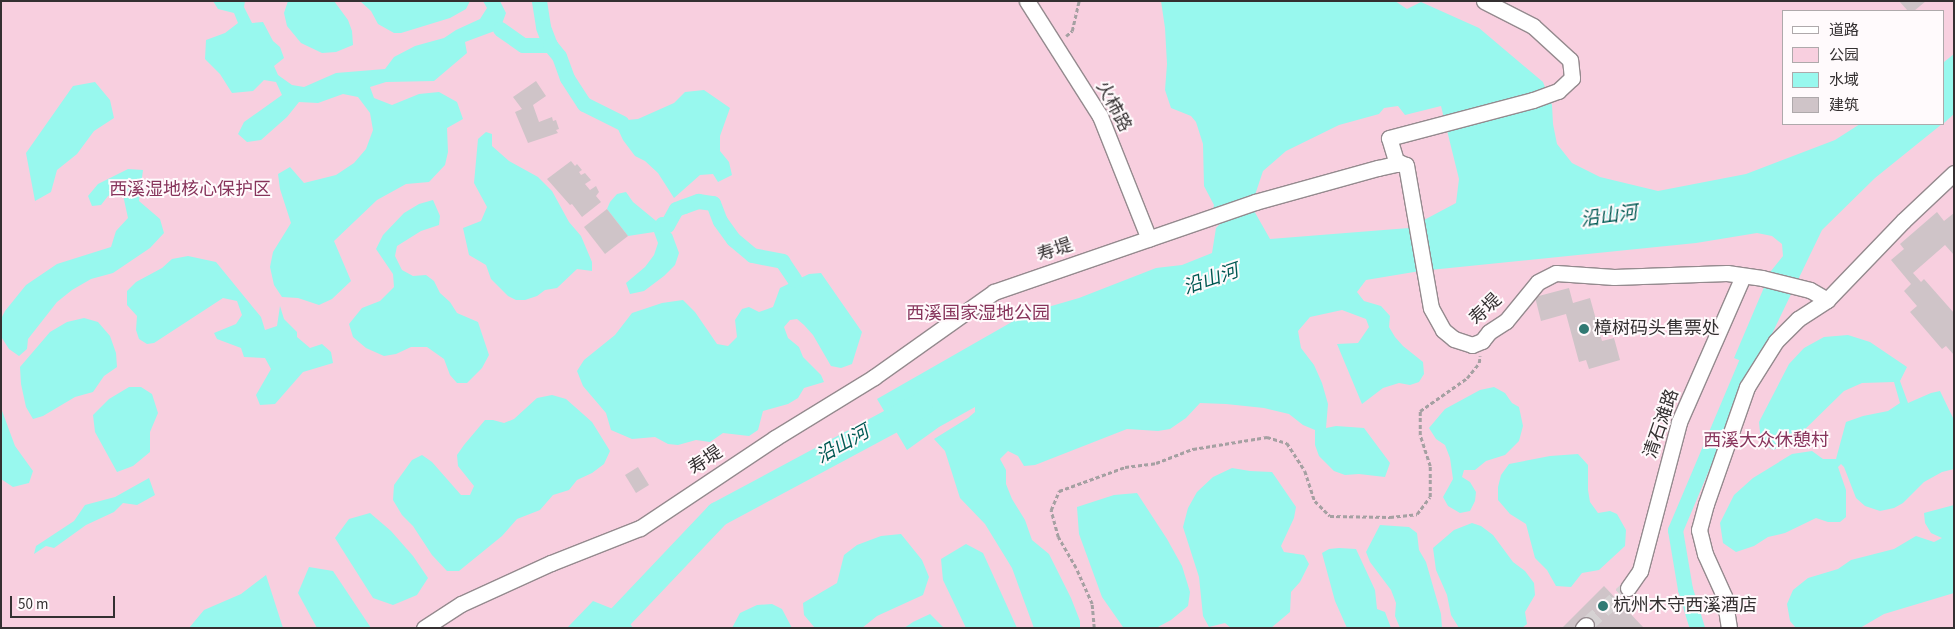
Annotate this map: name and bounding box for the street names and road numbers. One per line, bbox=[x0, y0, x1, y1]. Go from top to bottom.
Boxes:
street label: 火柿路 bbox=[1091, 78, 1135, 136]
street label: 寿堤 bbox=[1034, 235, 1076, 267]
street label: 寿堤 bbox=[1466, 290, 1506, 330]
street label: 清石滩路 bbox=[1640, 386, 1684, 462]
street label: 寿堤 bbox=[685, 442, 727, 480]

